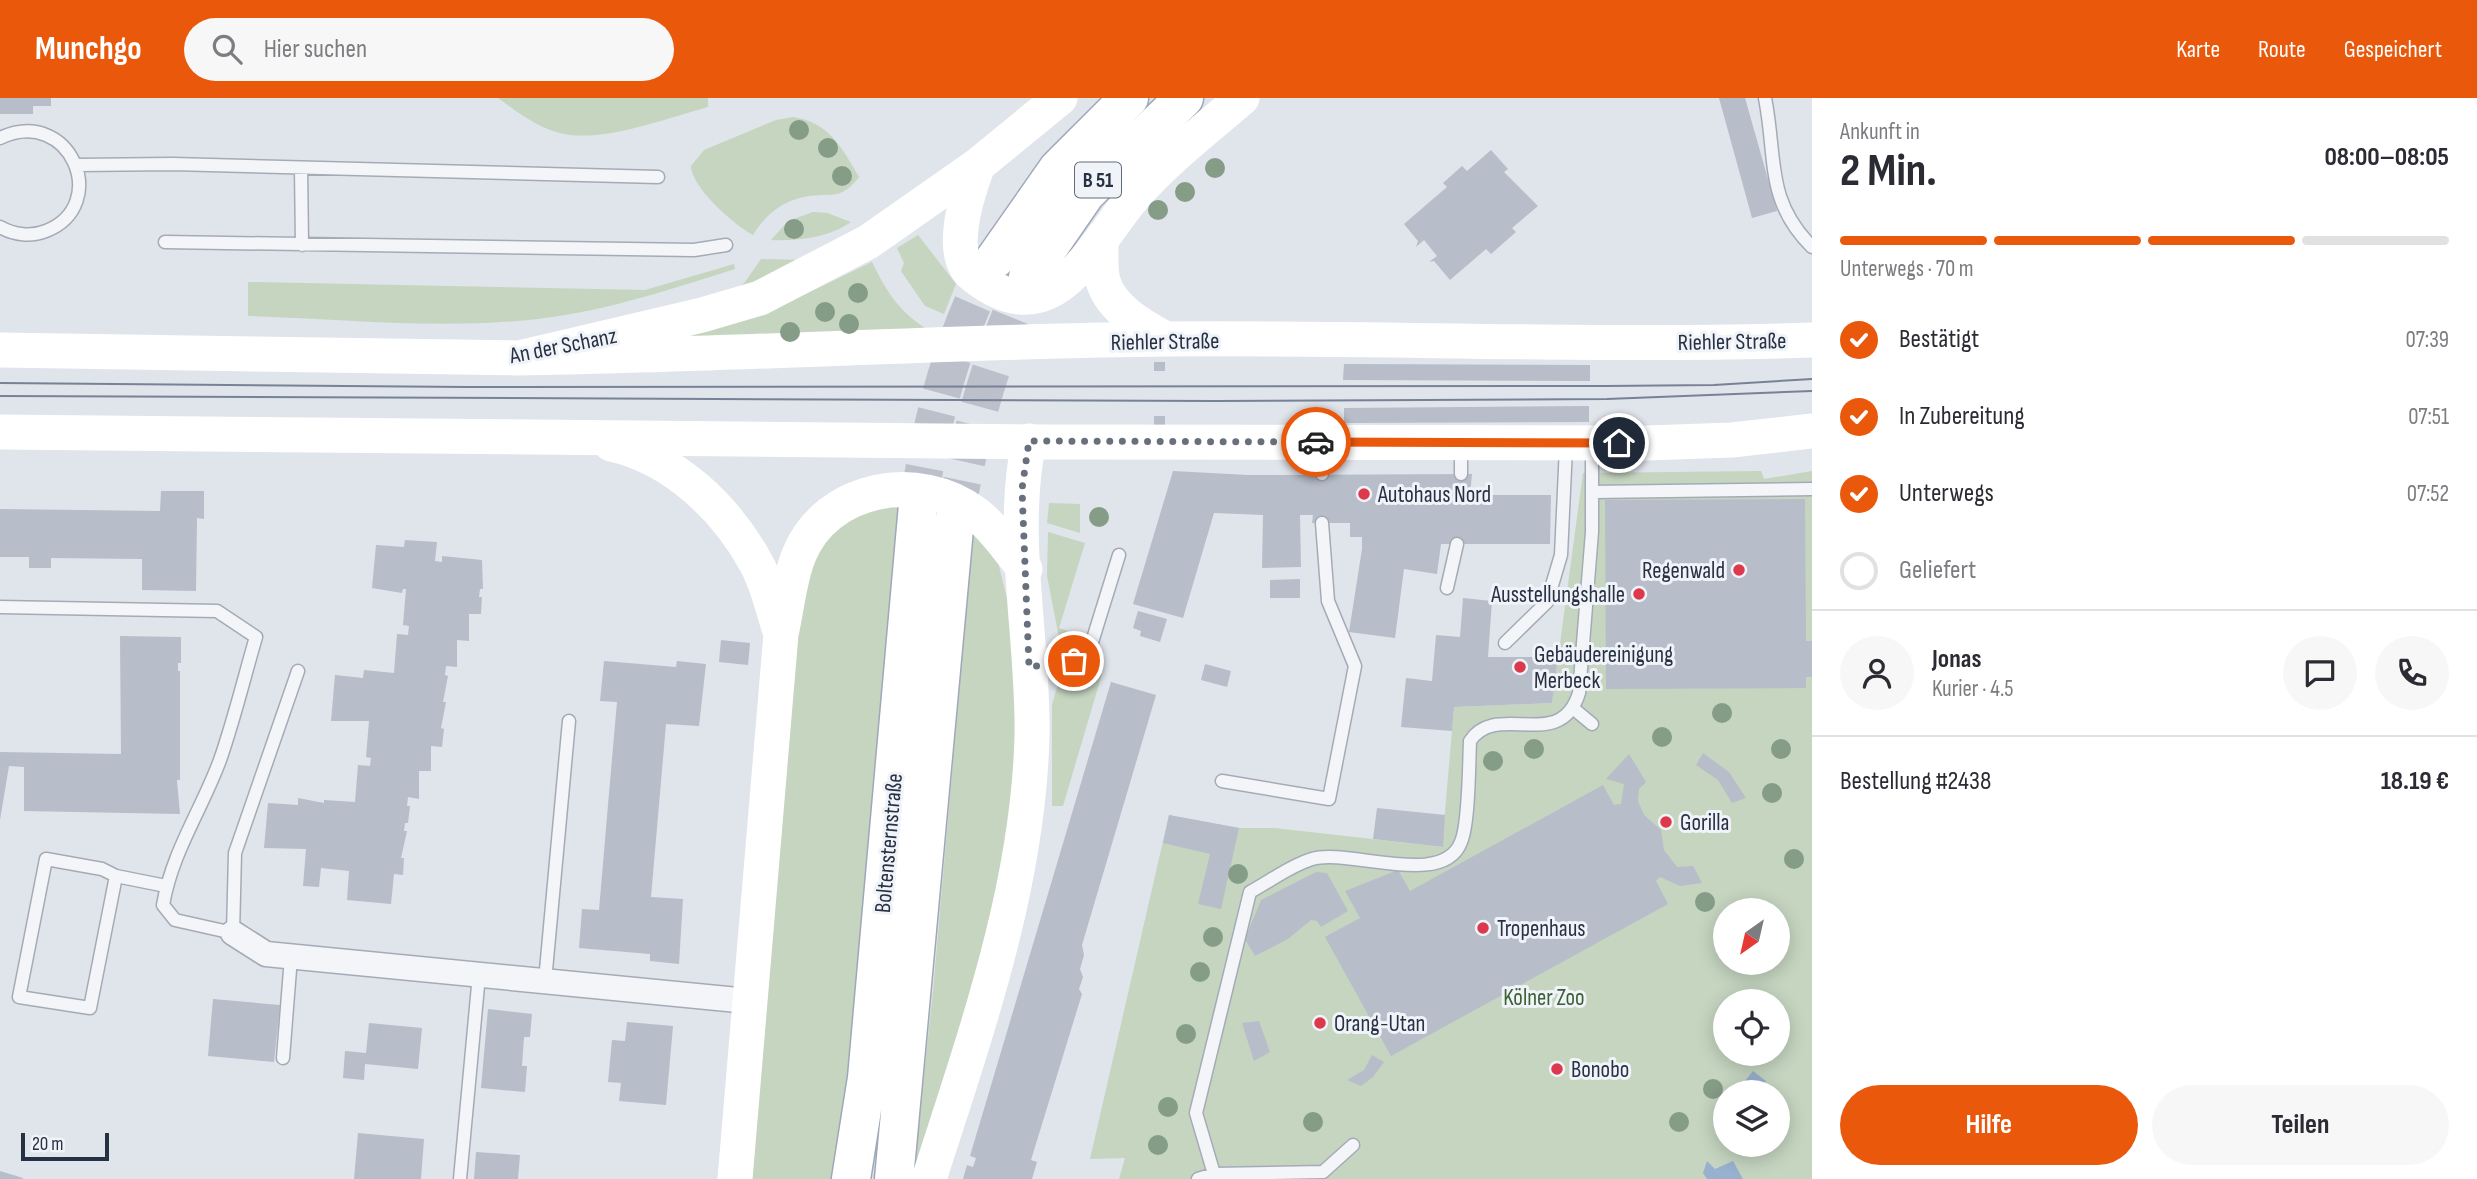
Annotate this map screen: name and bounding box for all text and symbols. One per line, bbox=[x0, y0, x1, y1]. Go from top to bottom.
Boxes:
search box bbox=[184, 18, 674, 81]
text: Munchgo bbox=[35, 29, 142, 69]
icon: search bbox=[208, 30, 246, 68]
text: Hier suchen bbox=[264, 34, 367, 65]
text: Karte bbox=[2176, 35, 2220, 64]
text: Route bbox=[2258, 35, 2306, 64]
text: Gespeichert bbox=[2344, 35, 2442, 64]
text: Ankunft in bbox=[1840, 118, 1920, 146]
text: 08:00–08:05 bbox=[2324, 142, 2449, 173]
text: 2 Min. bbox=[1840, 144, 1937, 199]
road number: B 51 bbox=[1075, 162, 1121, 198]
text: Unterwegs · 70 m bbox=[1840, 255, 1974, 283]
icon: check bbox=[1840, 321, 1878, 359]
street label: An der Schanz bbox=[506, 322, 619, 370]
text: Bestätigt bbox=[1899, 324, 1979, 355]
text: 07:39 bbox=[2406, 326, 2449, 354]
street label: Riehler Straße bbox=[1110, 327, 1220, 357]
street label: Riehler Straße bbox=[1677, 327, 1787, 357]
icon: check bbox=[1840, 398, 1878, 436]
text: In Zubereitung bbox=[1899, 401, 2025, 432]
text: 07:51 bbox=[2408, 403, 2449, 431]
courier bbox=[1281, 407, 1351, 477]
pin bbox=[1589, 413, 1649, 473]
icon: car bbox=[1297, 423, 1335, 461]
icon: home bbox=[1600, 424, 1638, 462]
icon: check bbox=[1840, 475, 1878, 513]
text: Unterwegs bbox=[1899, 478, 1994, 509]
text: 07:52 bbox=[2407, 480, 2449, 508]
place label: Autohaus Nord bbox=[1377, 481, 1491, 509]
marker: Autohaus Nord bbox=[1356, 486, 1372, 502]
text: Geliefert bbox=[1899, 555, 1976, 586]
place label: Regenwald bbox=[1642, 557, 1725, 585]
marker: Regenwald bbox=[1731, 562, 1747, 578]
place label: Ausstellungshalle bbox=[1490, 581, 1625, 609]
marker: Ausstellungshalle bbox=[1631, 586, 1647, 602]
pin bbox=[1044, 631, 1104, 691]
button: person bbox=[1840, 636, 1914, 710]
button: chat bbox=[2283, 636, 2357, 710]
button: phone bbox=[2375, 636, 2449, 710]
place label: Gebäudereinigung Merbeck bbox=[1534, 641, 1673, 695]
icon: bag bbox=[1055, 642, 1093, 680]
text: Jonas bbox=[1932, 644, 1981, 675]
marker: Gebäudereinigung Merbeck bbox=[1512, 659, 1528, 675]
text: Kurier · 4.5 bbox=[1932, 675, 2013, 703]
text: Bestellung #2438 bbox=[1840, 766, 1991, 797]
text: 18.19 € bbox=[2381, 766, 2449, 797]
street label: Boltensternstraße bbox=[869, 772, 909, 914]
place label: Gorilla bbox=[1680, 809, 1729, 837]
marker: Gorilla bbox=[1658, 814, 1674, 830]
north arrow bbox=[1713, 898, 1790, 975]
map controls bbox=[1713, 898, 1790, 1157]
place label: Tropenhaus bbox=[1497, 915, 1586, 943]
marker: Tropenhaus bbox=[1475, 920, 1491, 936]
park label: Kölner Zoo bbox=[1503, 984, 1585, 1012]
button: locate bbox=[1713, 989, 1790, 1066]
place label: Orang-Utan bbox=[1334, 1010, 1425, 1038]
marker: Orang-Utan bbox=[1312, 1015, 1328, 1031]
place label: Bonobo bbox=[1571, 1056, 1629, 1084]
marker: Bonobo bbox=[1549, 1061, 1565, 1077]
button: layers bbox=[1713, 1080, 1790, 1157]
button: Hilfe bbox=[1840, 1085, 2138, 1165]
button: Teilen bbox=[2152, 1085, 2449, 1165]
scale bar bbox=[21, 1130, 108, 1162]
text: 20 m bbox=[32, 1133, 64, 1156]

